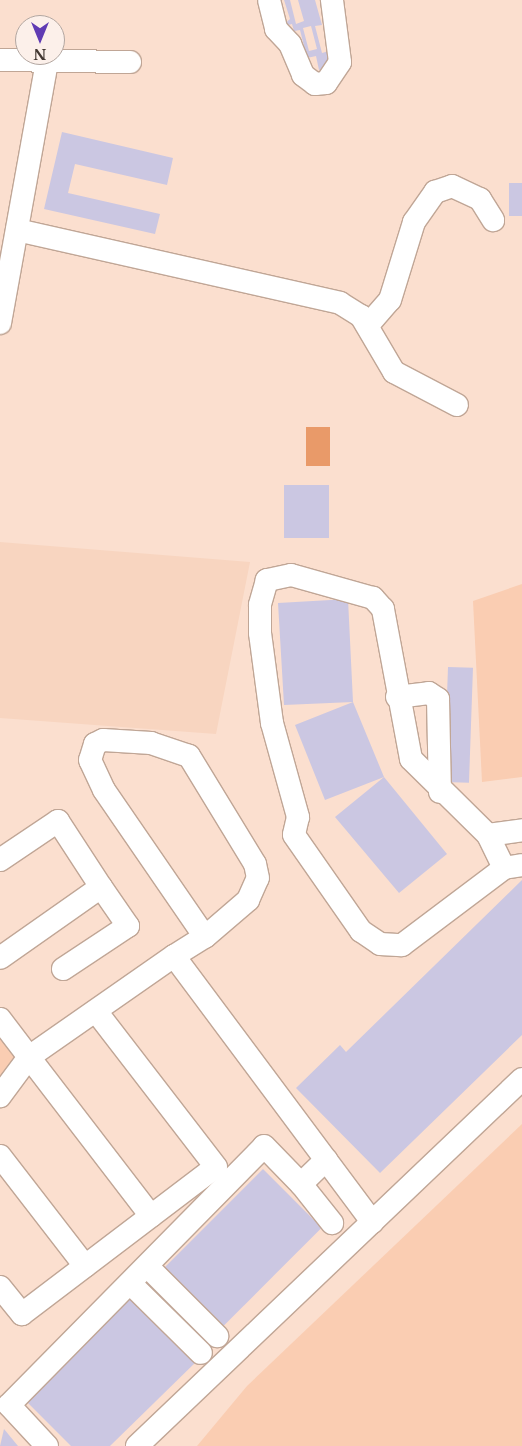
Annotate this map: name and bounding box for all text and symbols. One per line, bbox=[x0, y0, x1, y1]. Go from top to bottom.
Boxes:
north arrow bbox=[15, 15, 65, 65]
text: N bbox=[33, 45, 47, 63]

